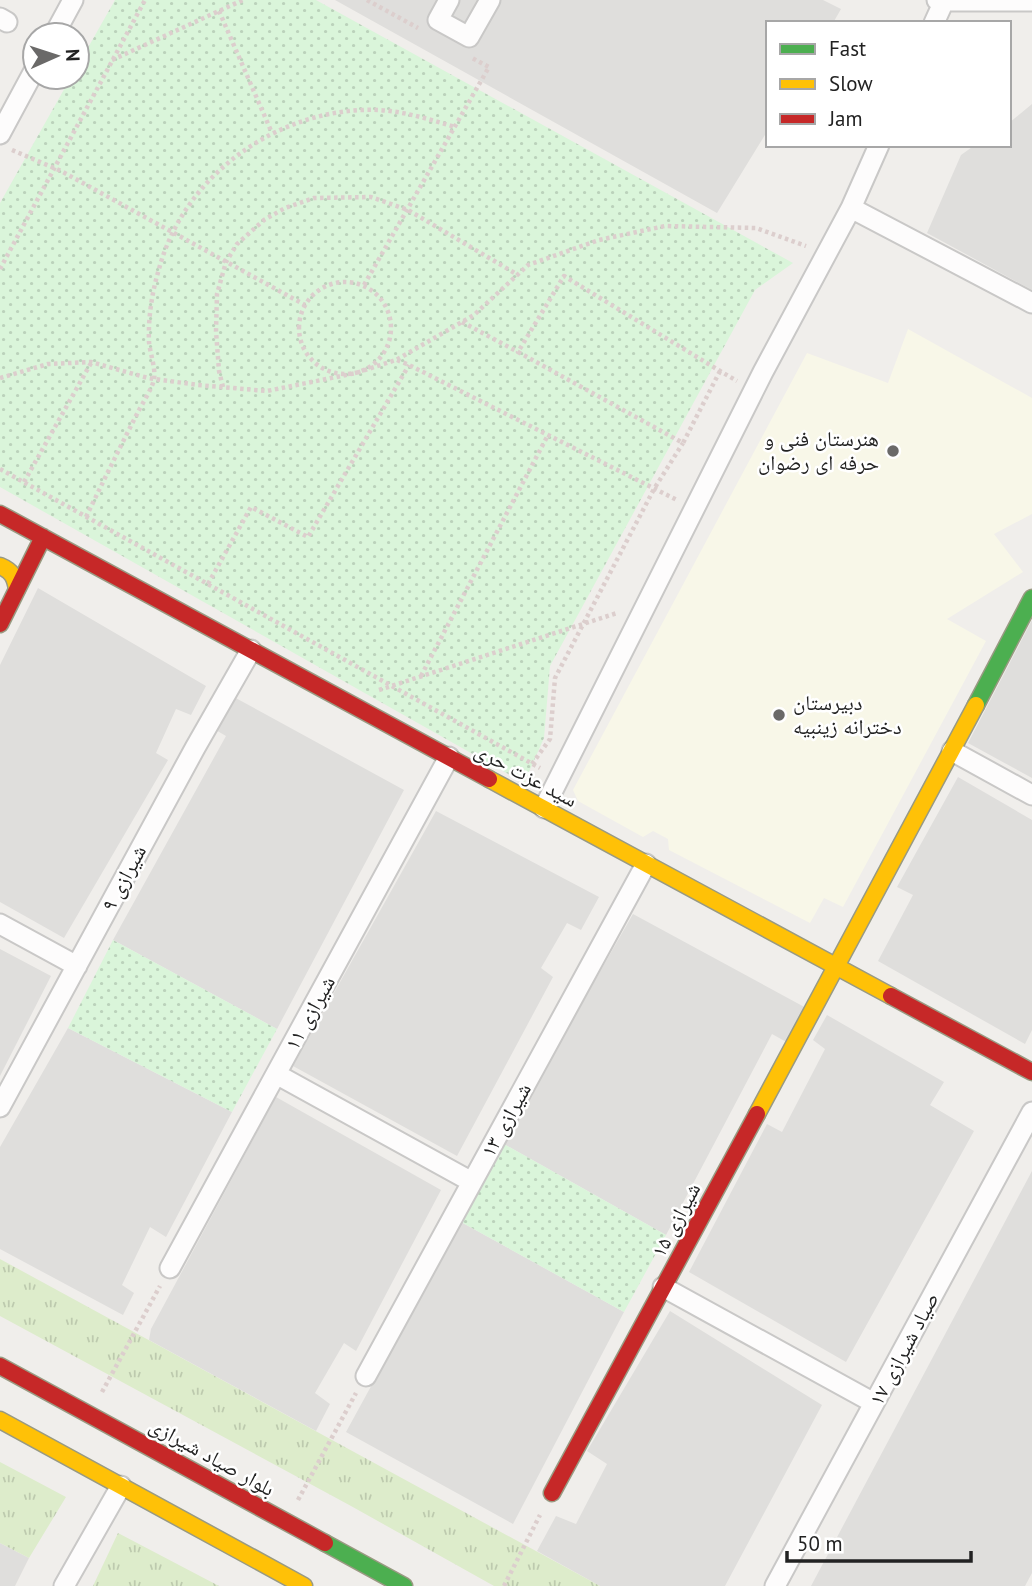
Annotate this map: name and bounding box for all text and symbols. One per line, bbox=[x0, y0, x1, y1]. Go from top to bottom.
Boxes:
north arrow bbox=[21, 21, 91, 91]
legend bbox=[766, 21, 1011, 147]
text: Fast bbox=[829, 35, 866, 62]
text: N bbox=[61, 48, 85, 62]
text: Slow bbox=[829, 70, 873, 97]
text: Jam bbox=[828, 105, 863, 132]
place label: هنرستان فنی و حرفه ای رضوان bbox=[758, 425, 879, 476]
marker: هنرستان فنی و حرفه ای رضوان bbox=[885, 443, 901, 459]
place label: دبیرستان دخترانه زینبیه bbox=[793, 689, 902, 740]
marker: دبیرستان دخترانه زینبیه bbox=[771, 707, 787, 723]
street label: سید عزت حری bbox=[470, 736, 582, 813]
street label: شیرازی ۹ bbox=[95, 840, 152, 915]
street label: شیرازی ۱۱ bbox=[278, 971, 341, 1054]
street label: شیرازی ۱۳ bbox=[474, 1078, 537, 1161]
street label: شیرازی ۱۵ bbox=[645, 1178, 706, 1262]
street label: صیاد شیرازی ۱۷ bbox=[863, 1288, 945, 1410]
street label: بلوار صیاد شیرازی bbox=[145, 1411, 280, 1502]
scale bar bbox=[787, 1520, 971, 1564]
text: 50 m bbox=[797, 1530, 843, 1557]

